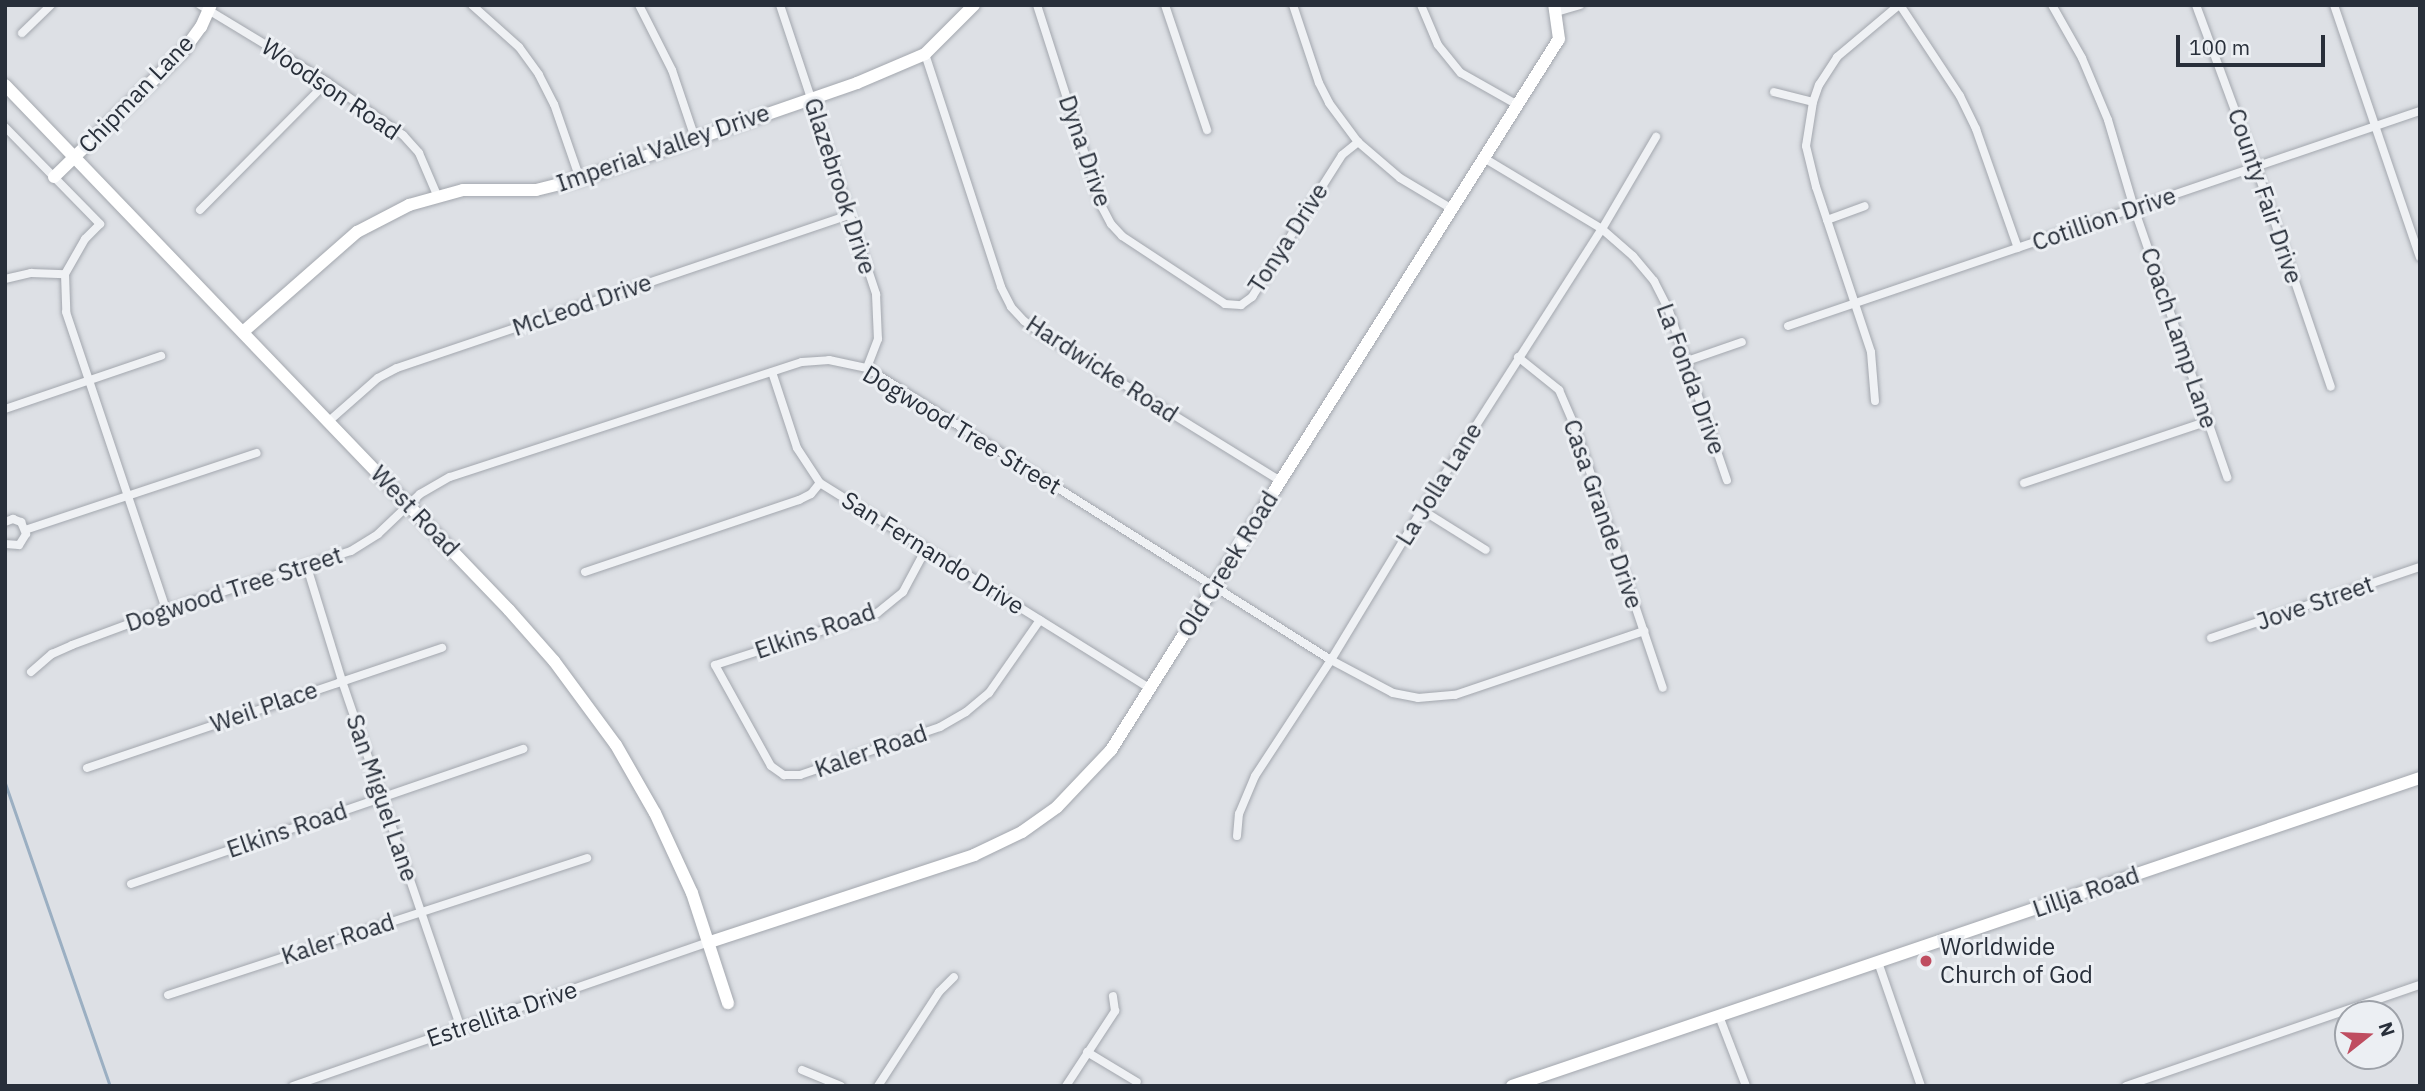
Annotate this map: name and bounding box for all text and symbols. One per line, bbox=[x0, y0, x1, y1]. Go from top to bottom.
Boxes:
scale bar bbox=[2180, 21, 2329, 65]
street label: Chipman Lane bbox=[72, 29, 200, 159]
street label: Woodson Road bbox=[256, 32, 406, 146]
text: 100 m bbox=[2189, 33, 2250, 61]
street label: Dyna Drive bbox=[1053, 92, 1117, 210]
street label: Glazebrook Drive bbox=[798, 94, 882, 278]
street label: Imperial Valley Drive bbox=[553, 98, 773, 198]
street label: County Fair Drive bbox=[2222, 105, 2308, 287]
street label: Tonya Drive bbox=[1242, 178, 1334, 298]
street label: Cotillion Drive bbox=[2028, 181, 2180, 257]
street label: Coach Lamp Lane bbox=[2135, 244, 2223, 432]
street label: McLeod Drive bbox=[509, 268, 655, 342]
street label: La Fonda Drive bbox=[1650, 300, 1732, 458]
street label: Hardwicke Road bbox=[1021, 309, 1183, 429]
street label: Dogwood Tree Street bbox=[858, 359, 1066, 501]
street label: Casa Grande Drive bbox=[1557, 416, 1649, 612]
street label: La Jolla Lane bbox=[1390, 417, 1488, 551]
street label: West Road bbox=[365, 460, 465, 562]
street label: San Fernando Drive bbox=[836, 485, 1030, 621]
street label: Old Creek Road bbox=[1172, 486, 1284, 642]
street label: Dogwood Tree Street bbox=[122, 540, 346, 638]
street label: Jove Street bbox=[2253, 570, 2377, 636]
street label: Elkins Road bbox=[751, 597, 879, 665]
street label: Weil Place bbox=[207, 675, 321, 739]
street label: San Miguel Lane bbox=[340, 711, 424, 885]
street label: Kaler Road bbox=[811, 718, 931, 784]
street label: Elkins Road bbox=[223, 796, 351, 864]
street label: Lillja Road bbox=[2029, 860, 2143, 924]
street label: Kaler Road bbox=[278, 907, 398, 971]
place label: Worldwide Church of God bbox=[1940, 933, 2093, 989]
marker: Worldwide Church of God bbox=[1918, 953, 1934, 969]
street label: Estrellita Drive bbox=[423, 975, 581, 1053]
north arrow bbox=[2334, 1000, 2404, 1070]
text: N bbox=[2374, 1019, 2401, 1039]

